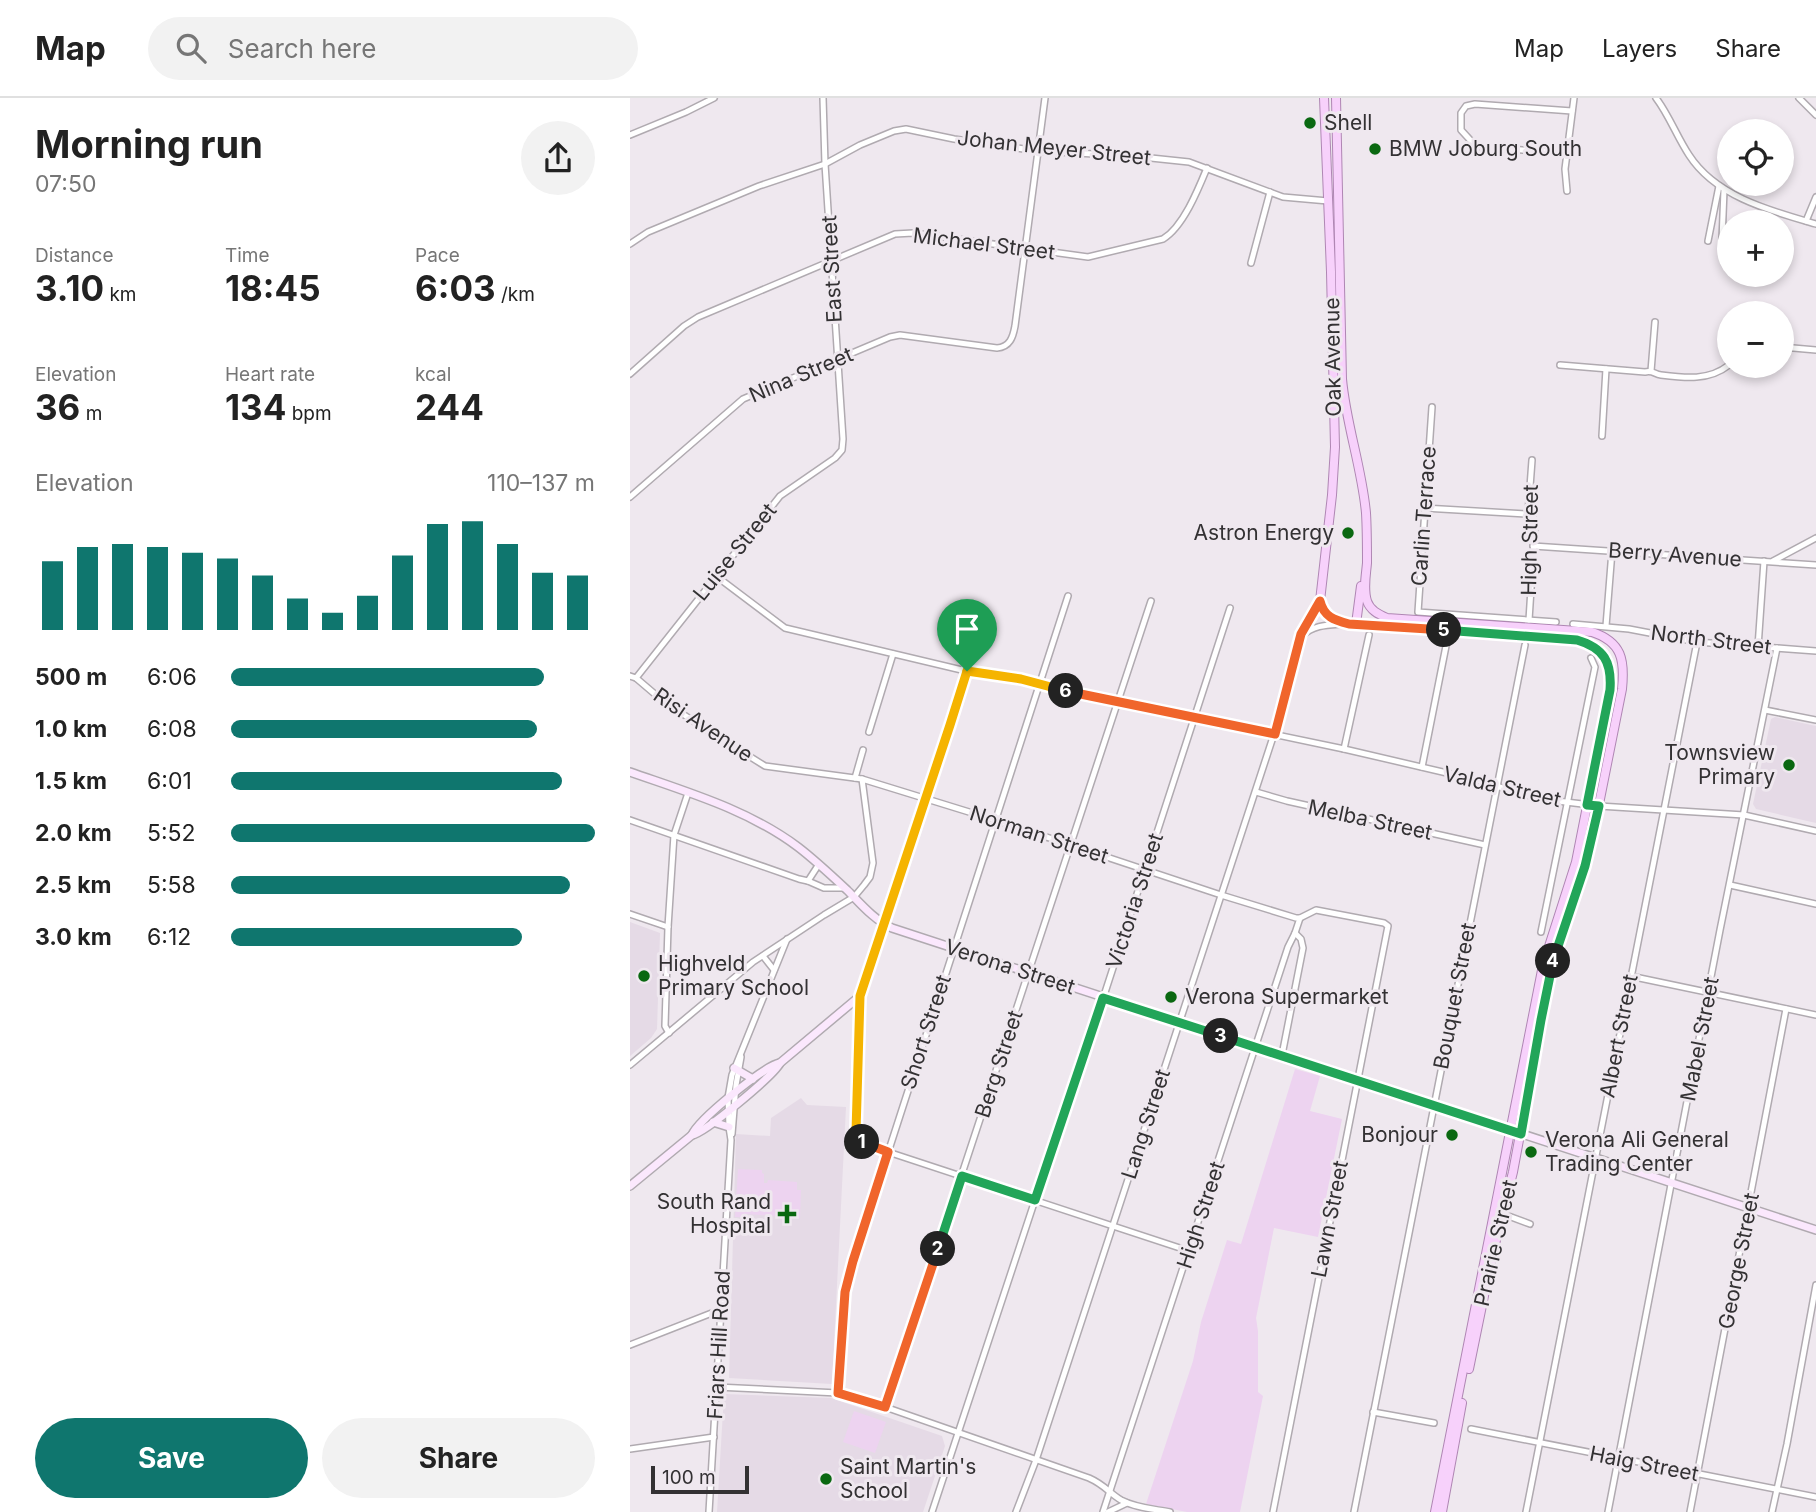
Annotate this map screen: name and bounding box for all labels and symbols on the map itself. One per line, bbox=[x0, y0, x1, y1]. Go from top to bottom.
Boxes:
place label: Shell bbox=[1324, 110, 1372, 135]
marker: Shell bbox=[1302, 115, 1318, 131]
street label: Johan Meyer Street bbox=[956, 125, 1152, 170]
place label: BMW Joburg South bbox=[1389, 136, 1582, 161]
marker: BMW Joburg South bbox=[1367, 141, 1383, 157]
street label: East Street bbox=[816, 215, 847, 323]
street label: Michael Street bbox=[912, 222, 1057, 265]
street label: Oak Avenue bbox=[1319, 297, 1346, 417]
street label: Nina Street bbox=[745, 341, 857, 408]
street label: Carlin Terrace bbox=[1406, 445, 1441, 587]
street label: High Street bbox=[1516, 484, 1543, 596]
street label: Luise Street bbox=[688, 498, 781, 605]
place label: Astron Energy bbox=[1194, 520, 1334, 545]
marker: Astron Energy bbox=[1340, 525, 1356, 541]
street label: Berry Avenue bbox=[1607, 537, 1743, 572]
pin bbox=[937, 599, 997, 671]
pin: 5 bbox=[1426, 612, 1462, 648]
street label: North Street bbox=[1649, 620, 1773, 659]
pin: 6 bbox=[1048, 674, 1083, 708]
street label: Risi Avenue bbox=[649, 682, 758, 767]
place label: Townsview Primary bbox=[1664, 740, 1775, 789]
marker: Townsview Primary bbox=[1781, 757, 1797, 773]
street label: Valda Street bbox=[1441, 761, 1564, 812]
street label: Melba Street bbox=[1306, 794, 1435, 845]
street label: Norman Street bbox=[967, 800, 1112, 869]
street label: Victoria Street bbox=[1101, 830, 1168, 972]
street label: Bouquet Street bbox=[1428, 921, 1481, 1071]
street label: Verona Street bbox=[942, 934, 1078, 999]
pin: 4 bbox=[1536, 944, 1570, 978]
place label: Highveld Primary School bbox=[658, 951, 809, 1000]
marker: Highveld Primary School bbox=[636, 968, 652, 984]
street label: Short Street bbox=[895, 971, 956, 1092]
street label: Albert Street bbox=[1594, 972, 1643, 1100]
street label: Mabel Street bbox=[1675, 975, 1724, 1103]
place label: Verona Supermarket bbox=[1185, 984, 1389, 1009]
marker: Verona Supermarket bbox=[1163, 989, 1179, 1005]
street label: Berg Street bbox=[969, 1007, 1028, 1121]
pin: 3 bbox=[1204, 1018, 1238, 1054]
street label: Lang Street bbox=[1116, 1066, 1175, 1182]
place label: Bonjour bbox=[1361, 1122, 1438, 1147]
pin: 1 bbox=[845, 1124, 880, 1160]
marker: Bonjour bbox=[1444, 1127, 1460, 1143]
place label: Verona Ali General Trading Center bbox=[1545, 1127, 1729, 1176]
marker: Verona Ali General Trading Center bbox=[1523, 1144, 1539, 1160]
street label: High Street bbox=[1171, 1158, 1230, 1272]
street label: Lawn Street bbox=[1306, 1158, 1353, 1279]
street label: Prairie Street bbox=[1469, 1177, 1522, 1309]
place label: South Rand Hospital bbox=[657, 1189, 771, 1238]
street label: George Street bbox=[1713, 1190, 1764, 1331]
marker: South Rand Hospital bbox=[777, 1204, 797, 1224]
pin: 2 bbox=[920, 1232, 956, 1266]
street label: Friars Hill Road bbox=[702, 1270, 735, 1420]
street label: Haig Street bbox=[1587, 1441, 1701, 1486]
place label: Saint Martin's School bbox=[840, 1454, 976, 1503]
scale bar bbox=[651, 1463, 749, 1495]
marker: Saint Martin's School bbox=[818, 1471, 834, 1487]

